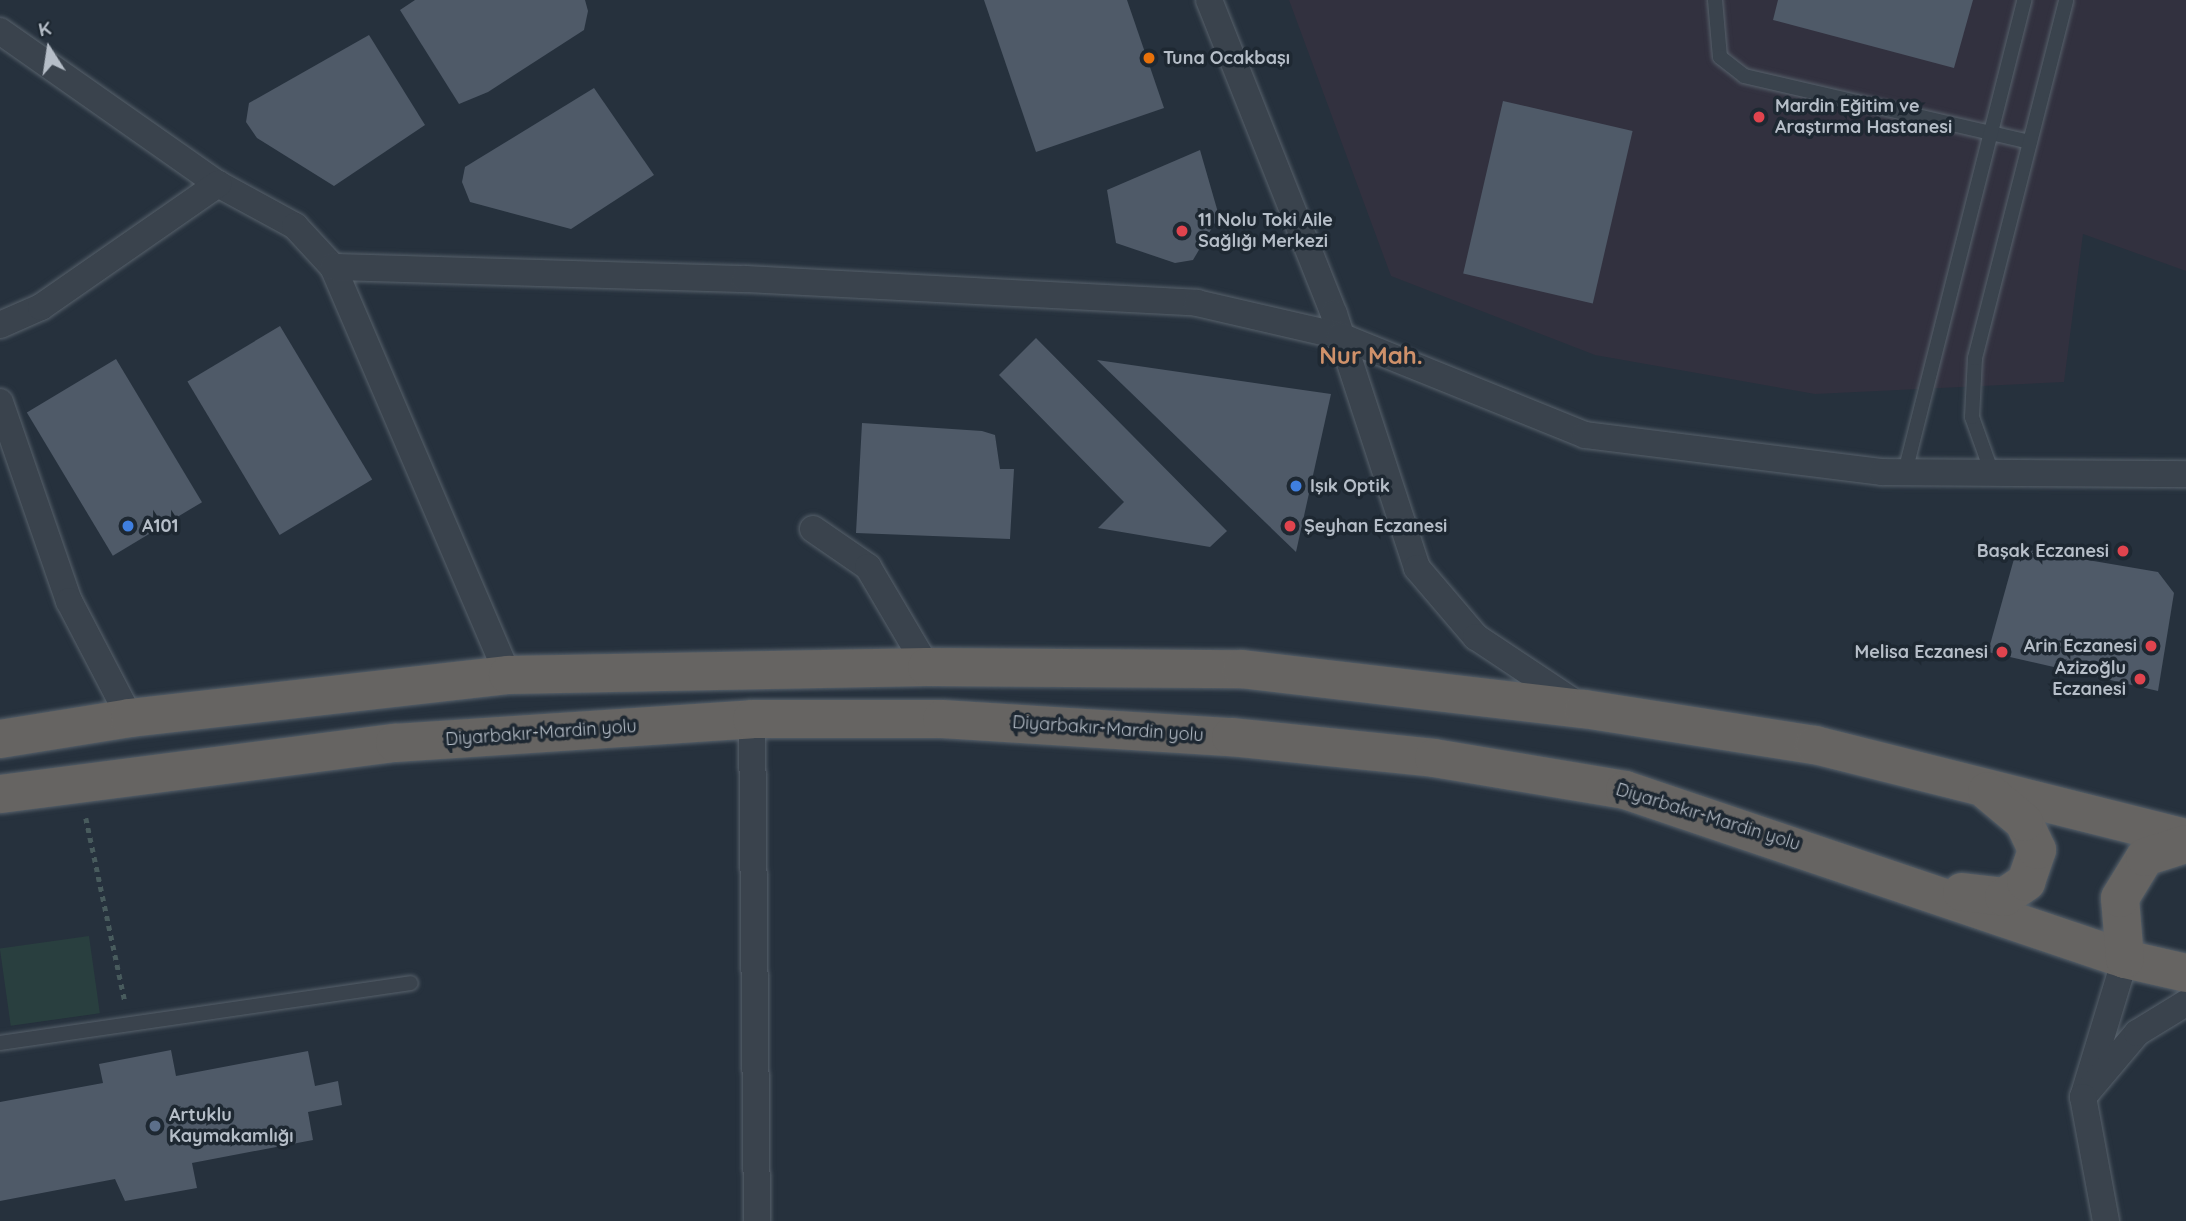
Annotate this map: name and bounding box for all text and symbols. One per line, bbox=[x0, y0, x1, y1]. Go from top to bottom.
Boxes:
north arrow bbox=[14, 14, 84, 84]
text: K bbox=[36, 15, 53, 41]
place label: Tuna Ocakbaşı bbox=[1163, 47, 1290, 69]
marker: Tuna Ocakbaşı bbox=[1141, 50, 1157, 66]
place label: Mardin Eğitim ve Araştırma Hastanesi bbox=[1775, 96, 1952, 138]
marker: Mardin Eğitim ve Araştırma Hastanesi bbox=[1749, 107, 1769, 127]
place label: 11 Nolu Toki Aile Sağlığı Merkezi bbox=[1198, 210, 1333, 252]
marker: 11 Nolu Toki Aile Sağlığı Merkezi bbox=[1172, 221, 1192, 241]
district label: Nur Mah. bbox=[1319, 342, 1423, 370]
place label: Işık Optik bbox=[1310, 475, 1390, 497]
marker: Işık Optik bbox=[1288, 478, 1304, 494]
place label: A101 bbox=[142, 515, 179, 537]
place label: Şeyhan Eczanesi bbox=[1304, 515, 1447, 537]
marker: A101 bbox=[120, 518, 136, 534]
marker: Şeyhan Eczanesi bbox=[1282, 518, 1298, 534]
place label: Başak Eczanesi bbox=[1977, 540, 2109, 562]
marker: Başak Eczanesi bbox=[2115, 543, 2131, 559]
place label: Arin Eczanesi bbox=[2024, 635, 2137, 657]
marker: Arin Eczanesi bbox=[2143, 638, 2159, 654]
place label: Melisa Eczanesi bbox=[1855, 641, 1988, 663]
marker: Melisa Eczanesi bbox=[1994, 644, 2010, 660]
place label: Azizoğlu Eczanesi bbox=[2052, 658, 2126, 700]
marker: Azizoğlu Eczanesi bbox=[2132, 671, 2148, 687]
street label: Diyarbakır-Mardin yolu bbox=[1012, 712, 1204, 746]
street label: Diyarbakır-Mardin yolu bbox=[445, 716, 637, 750]
street label: Diyarbakır-Mardin yolu bbox=[1613, 779, 1803, 855]
place label: Artuklu Kaymakamlığı bbox=[169, 1105, 293, 1148]
marker: Artuklu Kaymakamlığı bbox=[147, 1118, 163, 1134]

